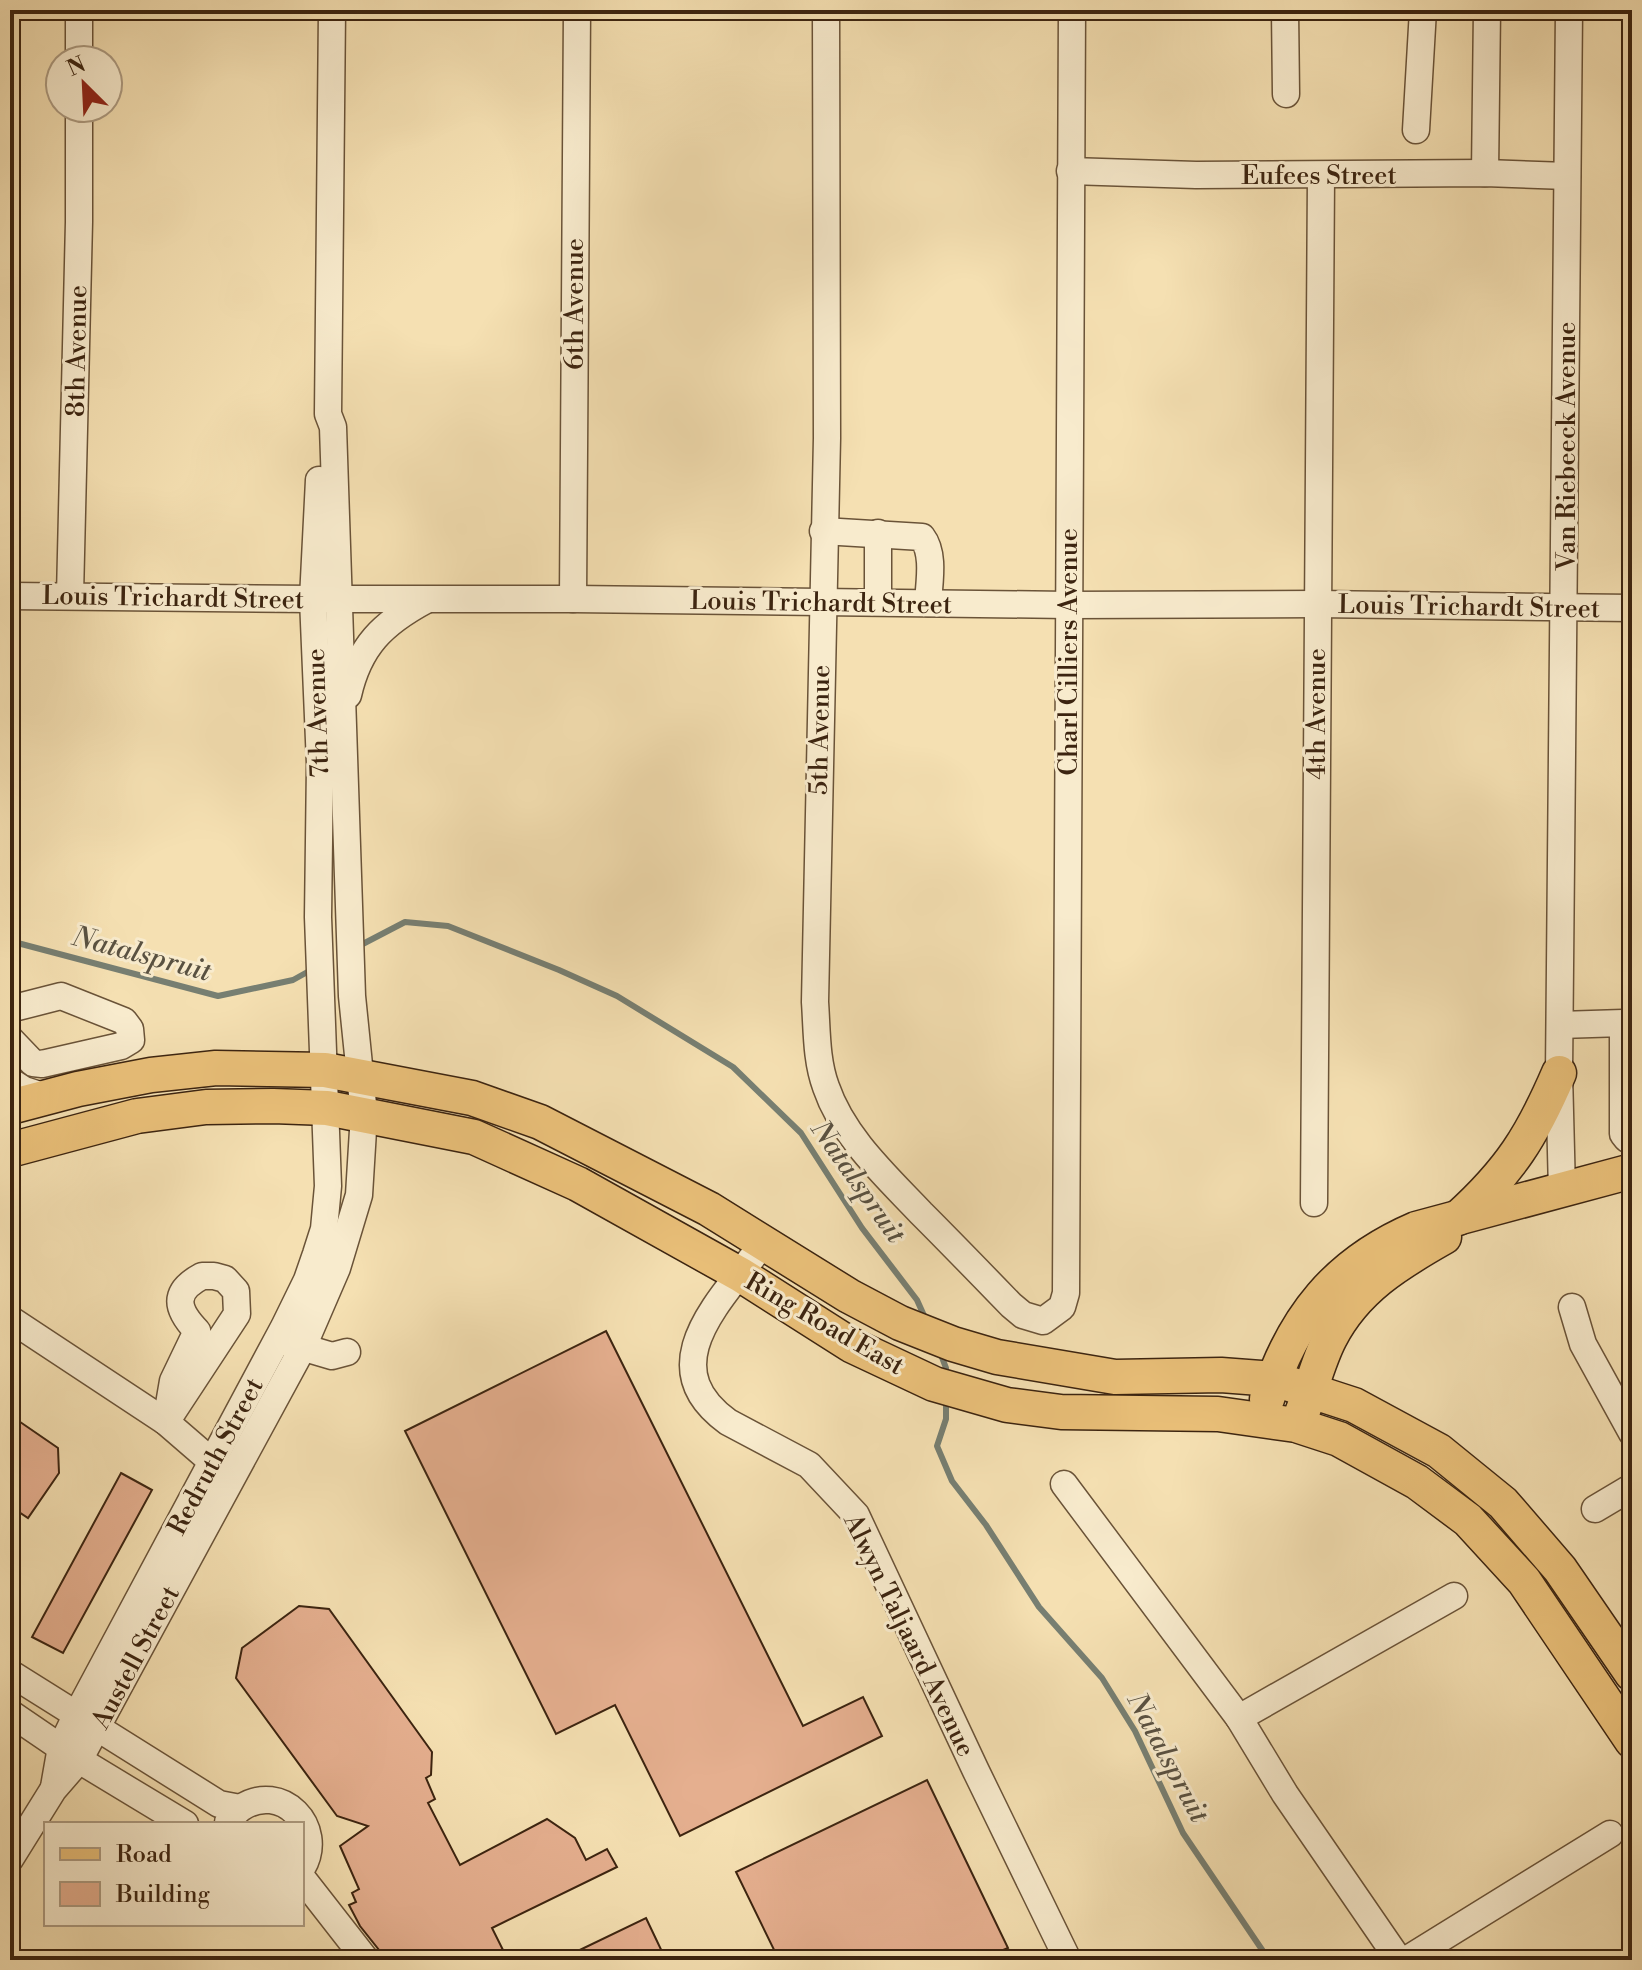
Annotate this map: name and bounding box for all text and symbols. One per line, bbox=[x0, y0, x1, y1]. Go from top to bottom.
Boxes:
north arrow bbox=[44, 44, 124, 124]
text: N bbox=[63, 51, 90, 83]
street label: Eufees Street bbox=[1241, 160, 1397, 192]
street label: 6th Avenue bbox=[559, 238, 591, 370]
street label: 8th Avenue bbox=[60, 285, 94, 417]
street label: Van Riebeeck Avenue bbox=[1551, 322, 1583, 571]
street label: Charl Cilliers Avenue bbox=[1053, 528, 1085, 776]
street label: Louis Trichardt Street bbox=[42, 580, 304, 616]
street label: Louis Trichardt Street bbox=[690, 585, 952, 621]
street label: Louis Trichardt Street bbox=[1338, 589, 1600, 625]
street label: 7th Avenue bbox=[300, 648, 336, 778]
street label: 4th Avenue bbox=[1301, 648, 1333, 780]
street label: 5th Avenue bbox=[803, 665, 837, 795]
water label: Natalspruit bbox=[67, 919, 216, 990]
water label: Natalspruit bbox=[802, 1113, 913, 1251]
street label: Ring Road East bbox=[739, 1265, 910, 1382]
street label: Redruth Street bbox=[161, 1372, 271, 1541]
street label: Alwyn Taljaard Avenue bbox=[836, 1508, 982, 1762]
street label: Austell Street bbox=[84, 1580, 187, 1735]
water label: Natalspruit bbox=[1118, 1686, 1217, 1830]
legend bbox=[44, 1822, 304, 1926]
text: Road bbox=[116, 1840, 172, 1870]
text: Building bbox=[115, 1880, 210, 1910]

